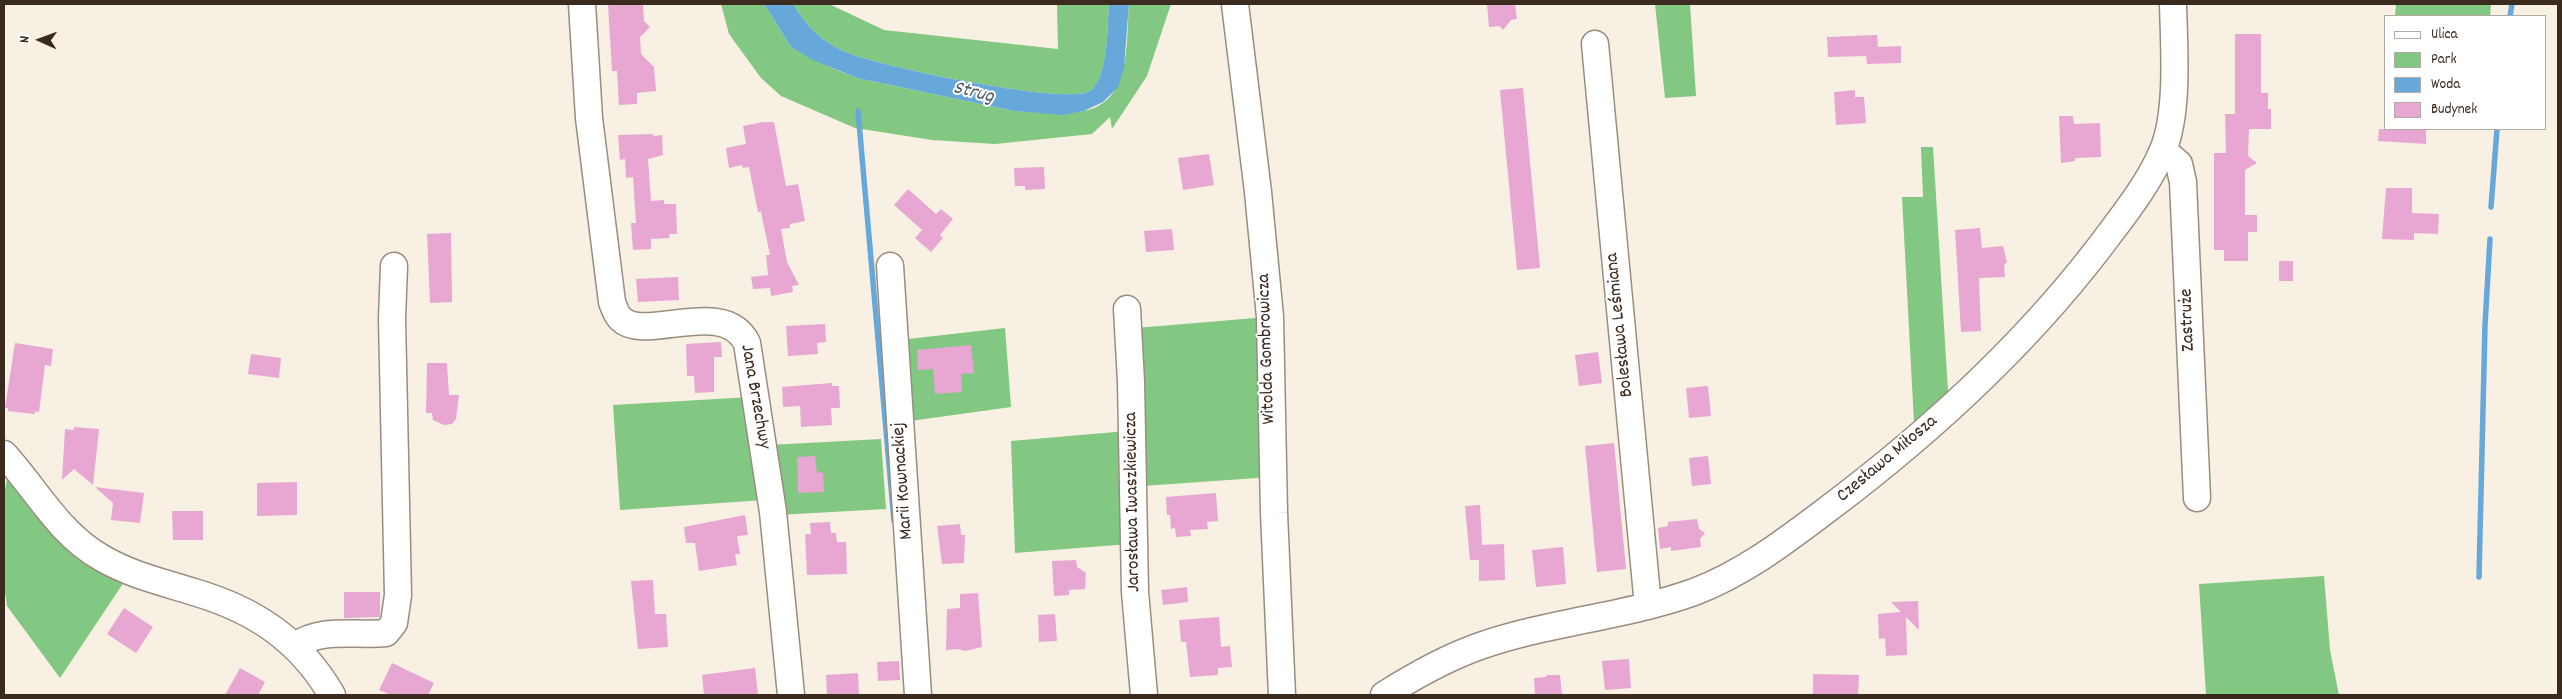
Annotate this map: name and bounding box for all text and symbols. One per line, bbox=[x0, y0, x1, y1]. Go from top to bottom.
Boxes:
north arrow bbox=[15, 15, 65, 65]
legend bbox=[2384, 15, 2547, 130]
text: Ulica bbox=[2431, 24, 2458, 46]
text: N bbox=[15, 36, 35, 43]
text: Park bbox=[2431, 49, 2457, 71]
text: Woda bbox=[2431, 74, 2460, 96]
water label: Strug bbox=[950, 77, 996, 111]
text: Budynek bbox=[2431, 99, 2477, 121]
street label: Bolesława Leśmiana bbox=[1602, 252, 1640, 398]
street label: Witolda Gombrowicza bbox=[1254, 273, 1282, 425]
street label: Zastruże bbox=[2177, 288, 2201, 352]
street label: Jana Brzechwy bbox=[734, 343, 774, 451]
street label: Czesława Miłosza bbox=[1833, 411, 1943, 509]
street label: Jarosława Iwaszkiewicza bbox=[1121, 412, 1147, 592]
street label: Marii Kownackiej bbox=[889, 421, 919, 541]

